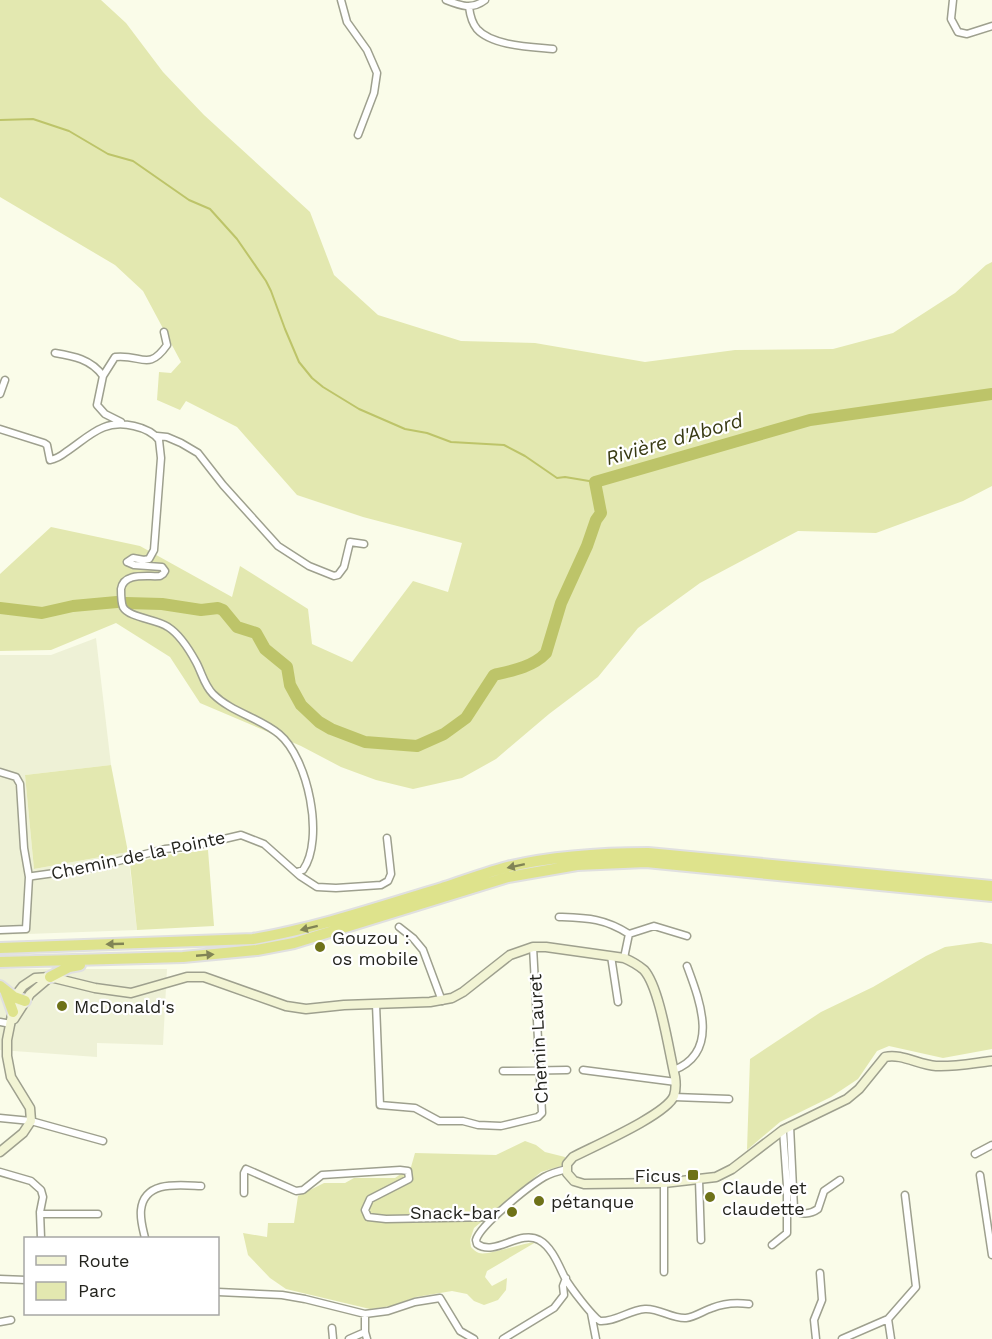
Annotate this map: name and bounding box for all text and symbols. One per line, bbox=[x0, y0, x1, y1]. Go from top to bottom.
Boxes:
water label: Rivière d'Abord bbox=[603, 408, 746, 470]
street label: Chemin de la Pointe bbox=[49, 826, 227, 884]
one-way arrow bbox=[506, 862, 525, 871]
one-way arrow bbox=[300, 923, 318, 933]
place label: Gouzou : os mobile bbox=[332, 927, 418, 969]
one-way arrow bbox=[106, 940, 125, 949]
marker: Gouzou : os mobile bbox=[313, 940, 327, 954]
one-way arrow bbox=[196, 950, 215, 960]
street label: Chemin Lauret bbox=[524, 973, 552, 1104]
place label: McDonald's bbox=[74, 996, 175, 1017]
marker: McDonald's bbox=[55, 999, 69, 1013]
place label: Ficus bbox=[635, 1165, 681, 1186]
marker: Ficus bbox=[686, 1168, 700, 1182]
place label: Claude et claudette bbox=[722, 1177, 807, 1219]
marker: Claude et claudette bbox=[703, 1190, 717, 1204]
place label: pétanque bbox=[551, 1191, 634, 1212]
marker: pétanque bbox=[532, 1194, 546, 1208]
place label: Snack-bar bbox=[410, 1202, 500, 1223]
marker: Snack-bar bbox=[505, 1205, 519, 1219]
legend bbox=[24, 1237, 219, 1315]
text: Route bbox=[78, 1250, 130, 1271]
text: Parc bbox=[78, 1280, 116, 1301]

